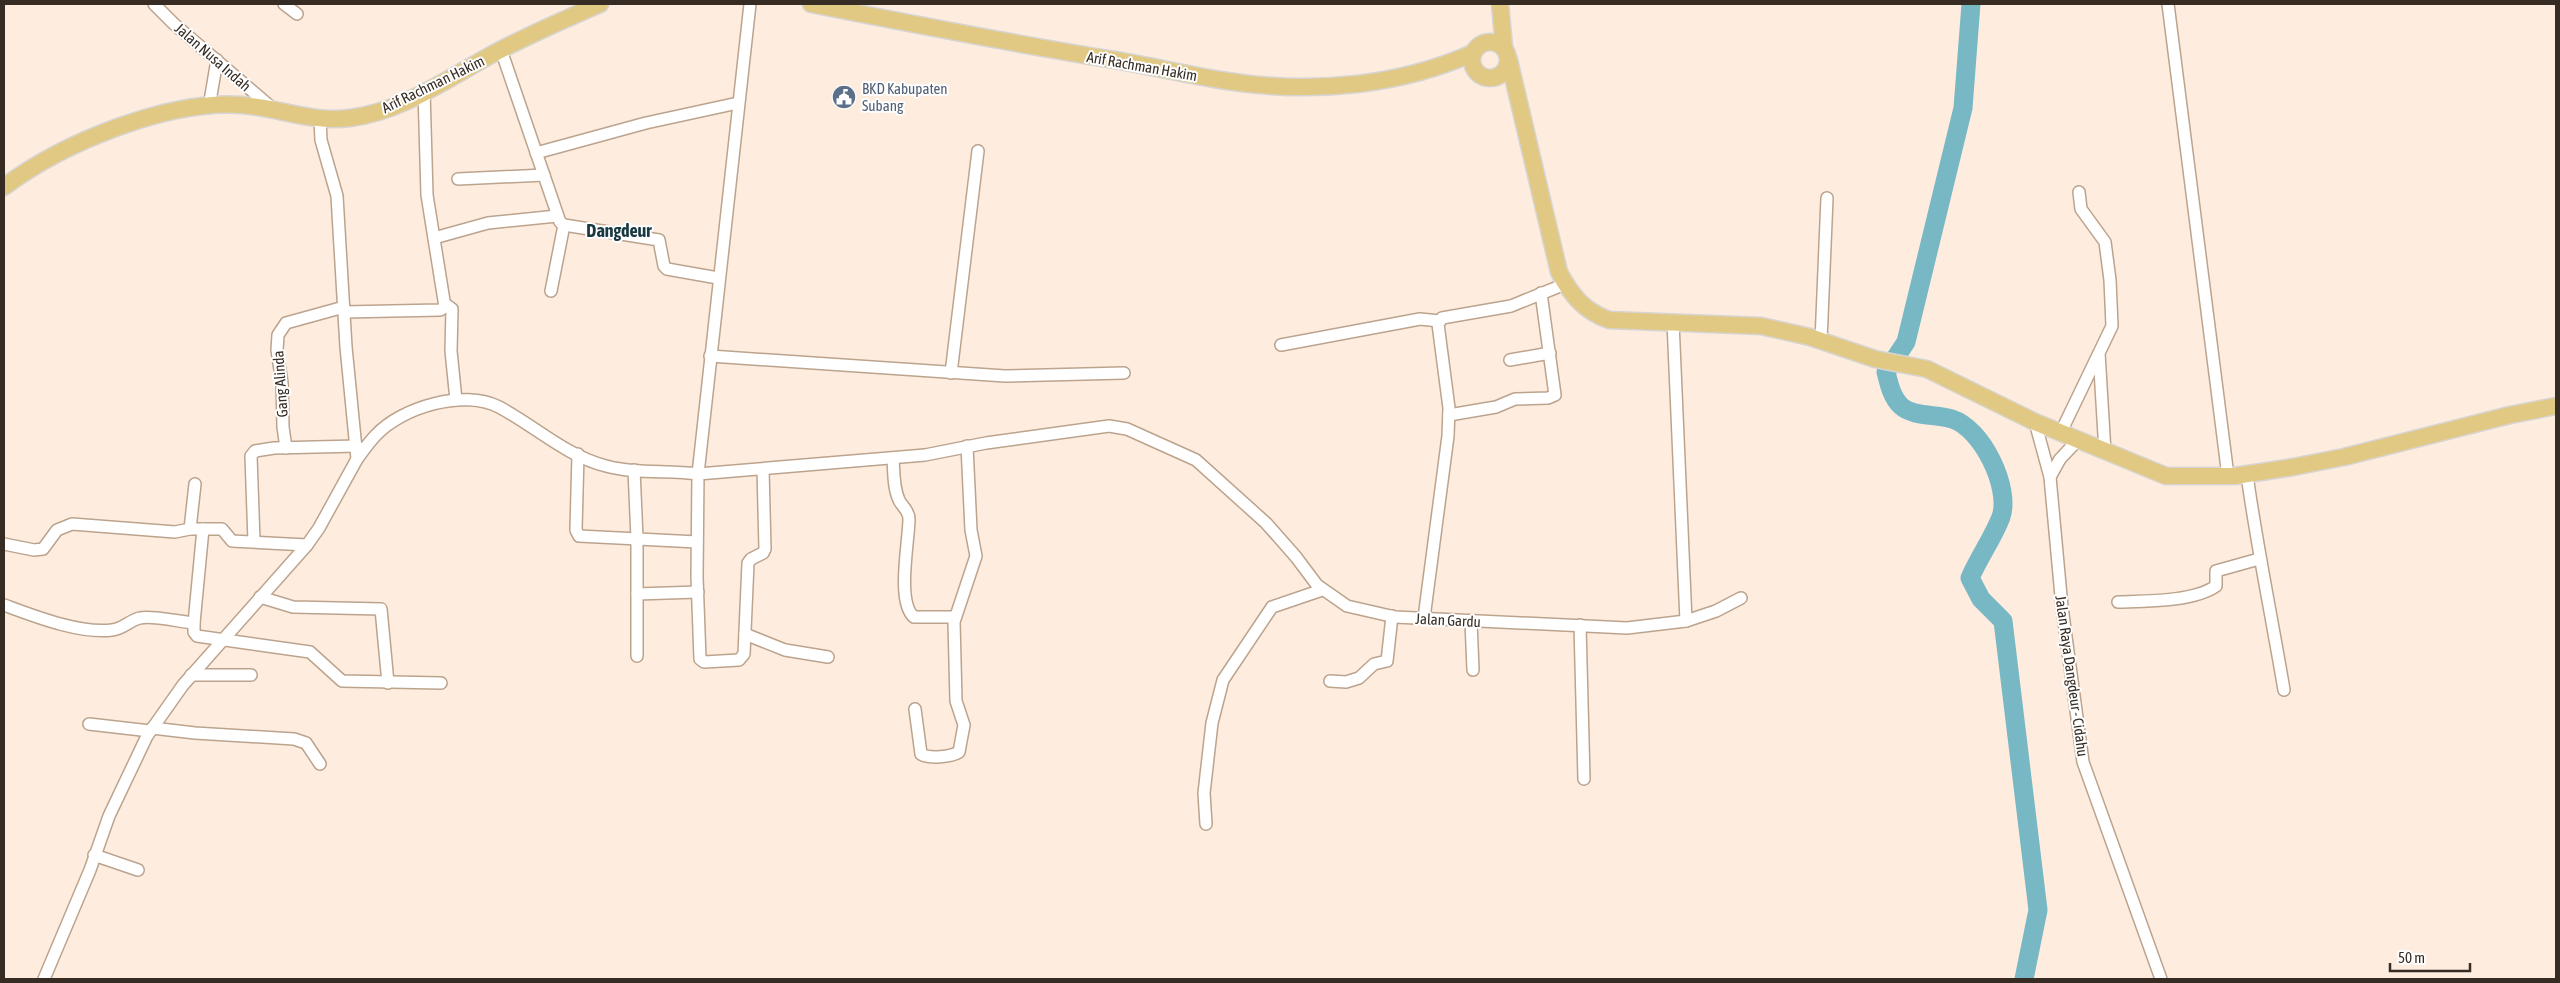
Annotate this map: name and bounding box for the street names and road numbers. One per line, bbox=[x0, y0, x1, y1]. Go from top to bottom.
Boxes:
street label: Jalan Nusa Indah bbox=[172, 19, 254, 95]
street label: Arif Rachman Hakim bbox=[1085, 48, 1199, 84]
street label: Arif Rachman Hakim bbox=[379, 52, 487, 116]
street label: Gang Alinda bbox=[269, 350, 291, 418]
street label: Jalan Raya Dangdeur - Cidahu bbox=[2052, 594, 2092, 758]
street label: Jalan Gardu bbox=[1415, 610, 1481, 630]

